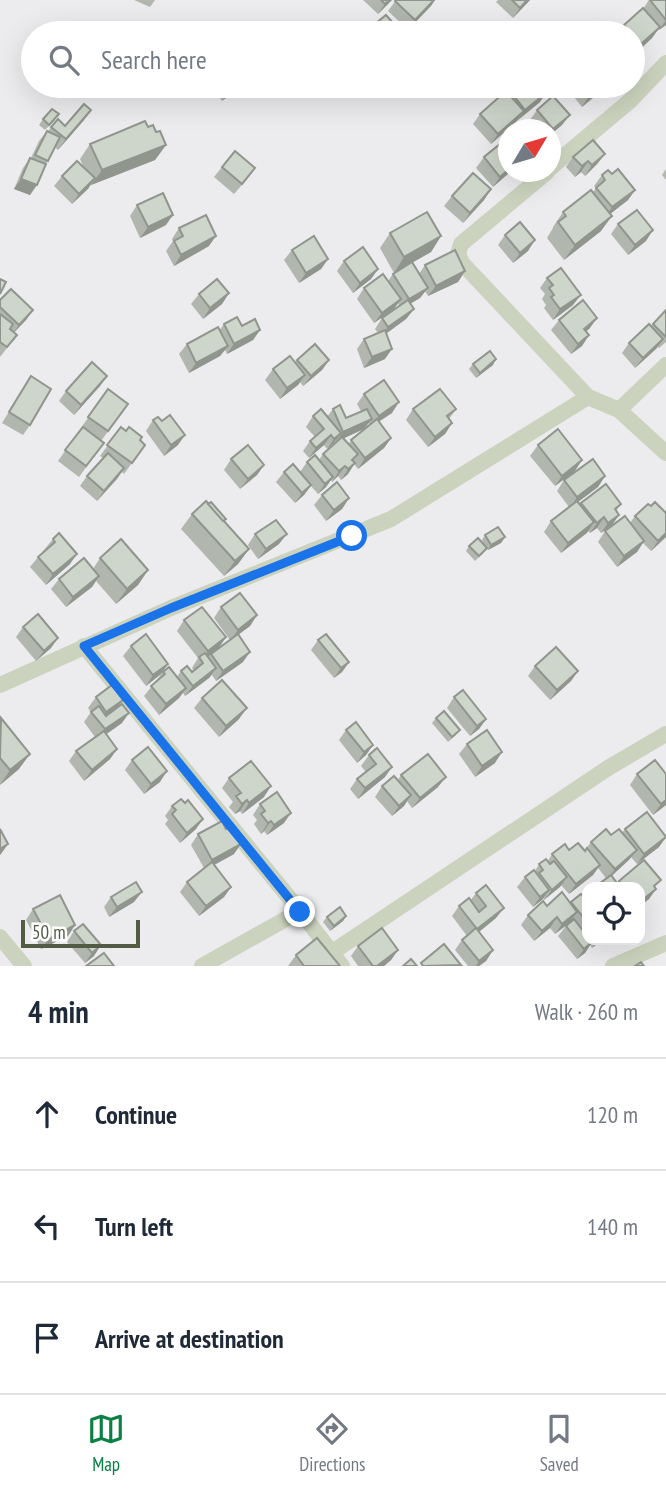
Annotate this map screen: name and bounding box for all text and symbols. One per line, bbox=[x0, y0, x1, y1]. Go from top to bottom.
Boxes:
search box bbox=[21, 21, 645, 98]
icon: search bbox=[45, 41, 83, 79]
text: Search here bbox=[101, 43, 207, 76]
north arrow bbox=[498, 119, 561, 182]
route start bbox=[336, 520, 367, 551]
map controls bbox=[582, 882, 645, 945]
button: locate bbox=[582, 882, 645, 945]
route end bbox=[284, 896, 315, 927]
scale bar bbox=[21, 917, 140, 949]
text: 50 m bbox=[32, 920, 66, 944]
text: 4 min bbox=[28, 992, 89, 1031]
text: Walk · 260 m bbox=[535, 997, 638, 1026]
icon: ahead bbox=[28, 1095, 66, 1133]
text: Continue bbox=[95, 1098, 177, 1131]
text: 120 m bbox=[587, 1100, 638, 1129]
icon: left bbox=[28, 1207, 66, 1245]
text: Turn left bbox=[95, 1210, 173, 1243]
text: 140 m bbox=[587, 1212, 638, 1241]
icon: arrive bbox=[28, 1319, 66, 1357]
text: Arrive at destination bbox=[95, 1322, 284, 1355]
tab: Map bbox=[87, 1410, 125, 1476]
tab: Directions bbox=[299, 1410, 365, 1476]
tab: Saved bbox=[540, 1410, 579, 1476]

